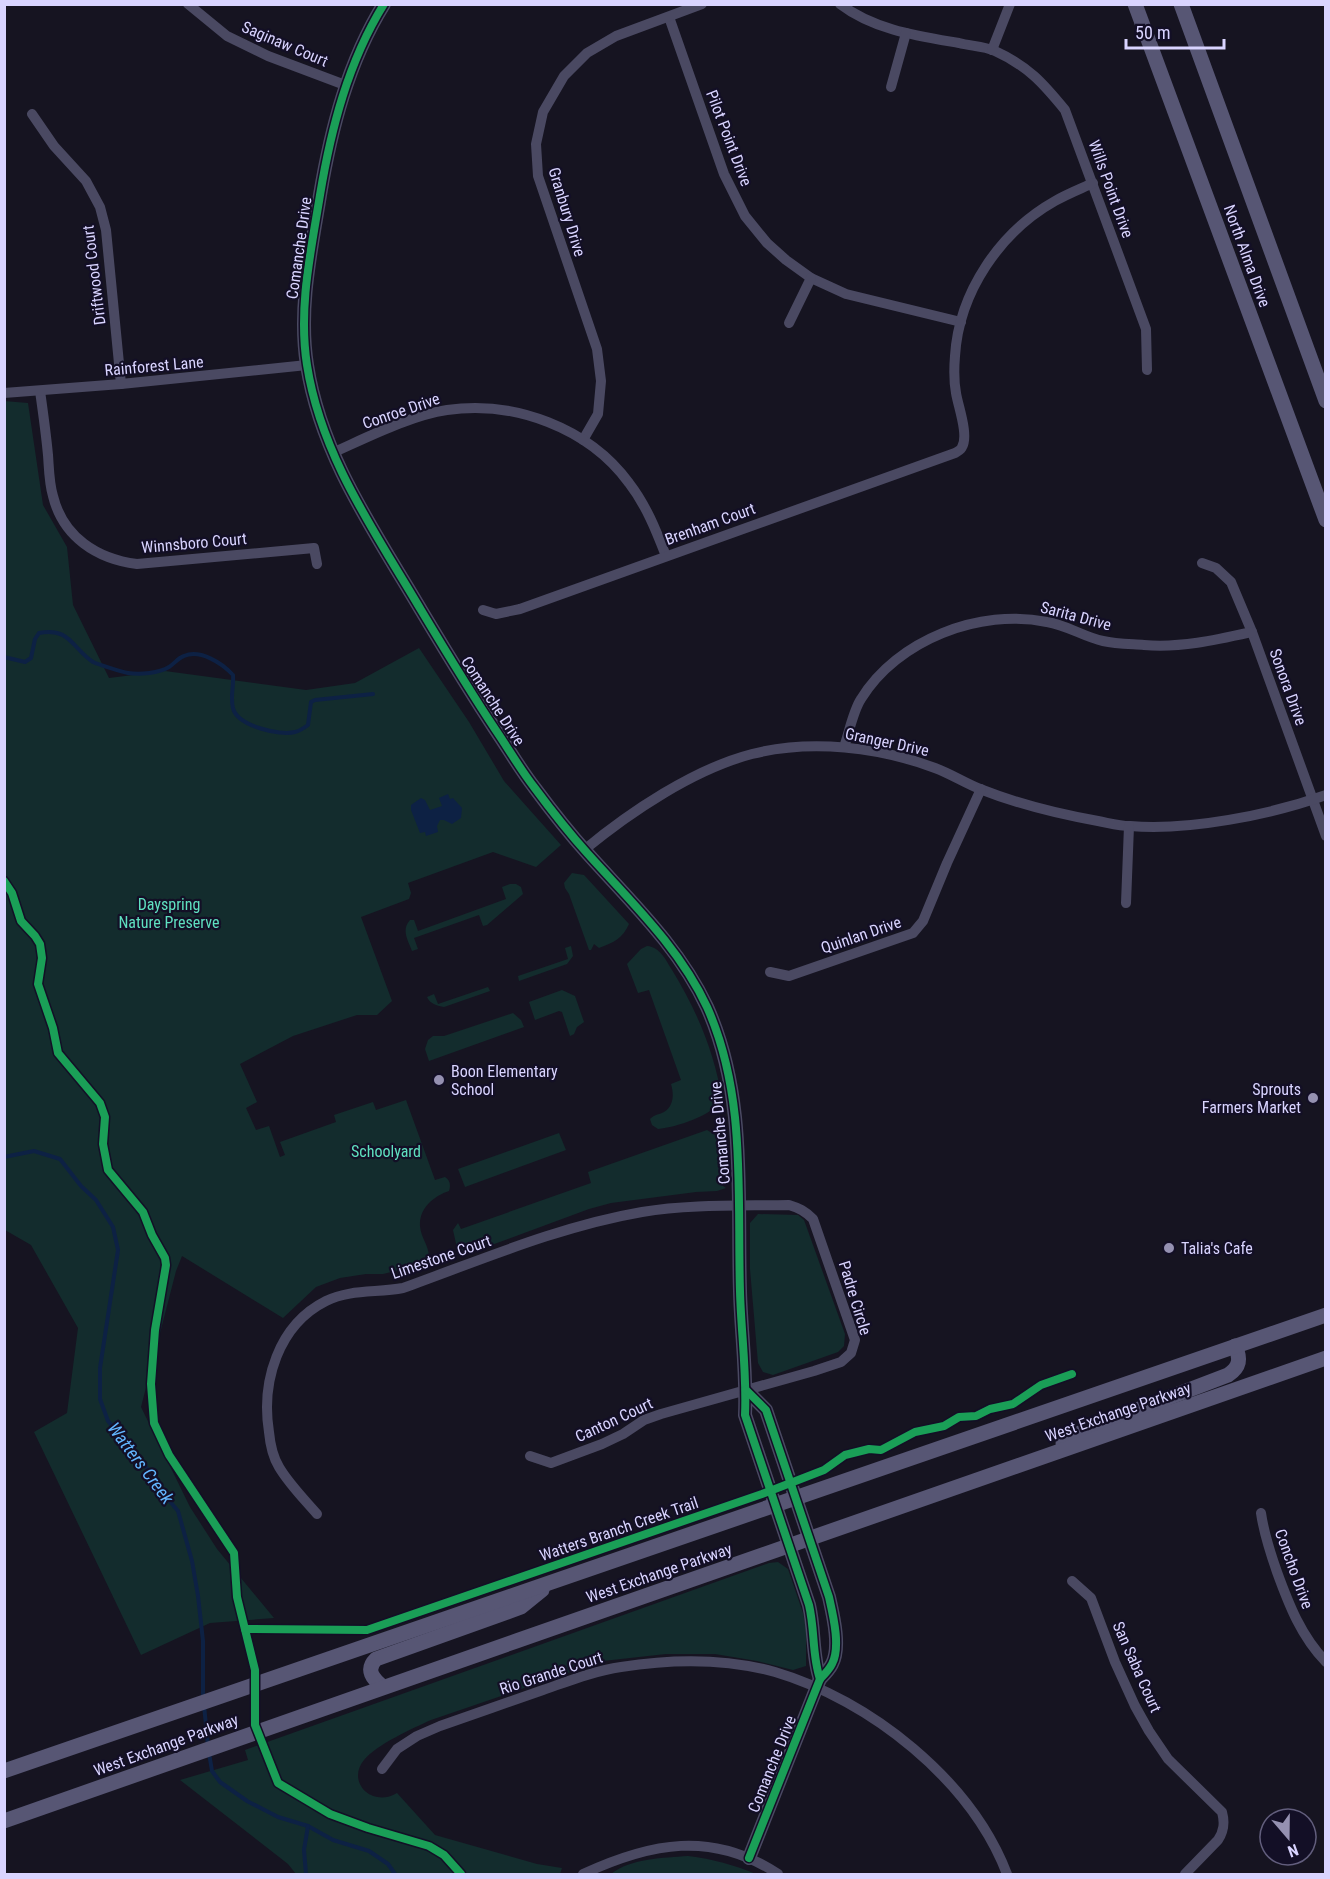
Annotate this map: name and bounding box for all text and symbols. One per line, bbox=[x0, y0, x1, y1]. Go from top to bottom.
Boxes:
scale bar bbox=[1126, 12, 1224, 50]
street label: Saginaw Court bbox=[239, 17, 331, 71]
text: 50 m bbox=[1135, 22, 1170, 43]
street label: Pilot Point Drive bbox=[702, 87, 756, 189]
street label: Wills Point Drive bbox=[1085, 137, 1137, 241]
street label: Granbury Drive bbox=[544, 165, 590, 259]
street label: Comanche Drive bbox=[282, 196, 316, 300]
street label: North Alma Drive bbox=[1220, 202, 1274, 310]
street label: Driftwood Court bbox=[78, 224, 110, 326]
street label: Rainforest Lane bbox=[104, 352, 204, 380]
street label: Conroe Drive bbox=[360, 389, 442, 433]
street label: Brenham Court bbox=[662, 499, 758, 549]
street label: Winnsboro Court bbox=[140, 529, 248, 557]
street label: Sarita Drive bbox=[1039, 597, 1113, 635]
street label: Sonora Drive bbox=[1265, 646, 1311, 728]
street label: Comanche Drive bbox=[457, 653, 529, 749]
street label: Granger Drive bbox=[843, 724, 931, 760]
park label: Dayspring Nature Preserve bbox=[118, 895, 220, 932]
street label: Quinlan Drive bbox=[818, 912, 904, 958]
place label: Boon Elementary School bbox=[451, 1062, 558, 1099]
marker: Boon Elementary School bbox=[432, 1073, 446, 1087]
place label: Sprouts Farmers Market bbox=[1202, 1080, 1301, 1117]
street label: Comanche Drive bbox=[706, 1081, 734, 1185]
marker: Sprouts Farmers Market bbox=[1306, 1091, 1320, 1105]
park label: Schoolyard bbox=[351, 1142, 421, 1161]
street label: Limestone Court bbox=[389, 1231, 494, 1283]
place label: Talia's Cafe bbox=[1181, 1239, 1253, 1258]
marker: Talia's Cafe bbox=[1162, 1241, 1176, 1255]
street label: Padre Circle bbox=[835, 1259, 875, 1337]
street label: West Exchange Parkway bbox=[1043, 1378, 1194, 1446]
street label: Canton Court bbox=[572, 1394, 656, 1446]
water label: Watters Creek bbox=[104, 1418, 179, 1509]
street label: Watters Branch Creek Trail bbox=[537, 1493, 701, 1565]
street label: Concho Drive bbox=[1271, 1526, 1317, 1612]
street label: West Exchange Parkway bbox=[584, 1539, 735, 1607]
street label: San Saba Court bbox=[1109, 1619, 1166, 1716]
street label: Rio Grande Court bbox=[497, 1647, 605, 1699]
street label: West Exchange Parkway bbox=[91, 1710, 241, 1780]
street label: Comanche Drive bbox=[744, 1713, 800, 1815]
north arrow bbox=[1258, 1807, 1318, 1867]
text: N bbox=[1285, 1840, 1301, 1861]

